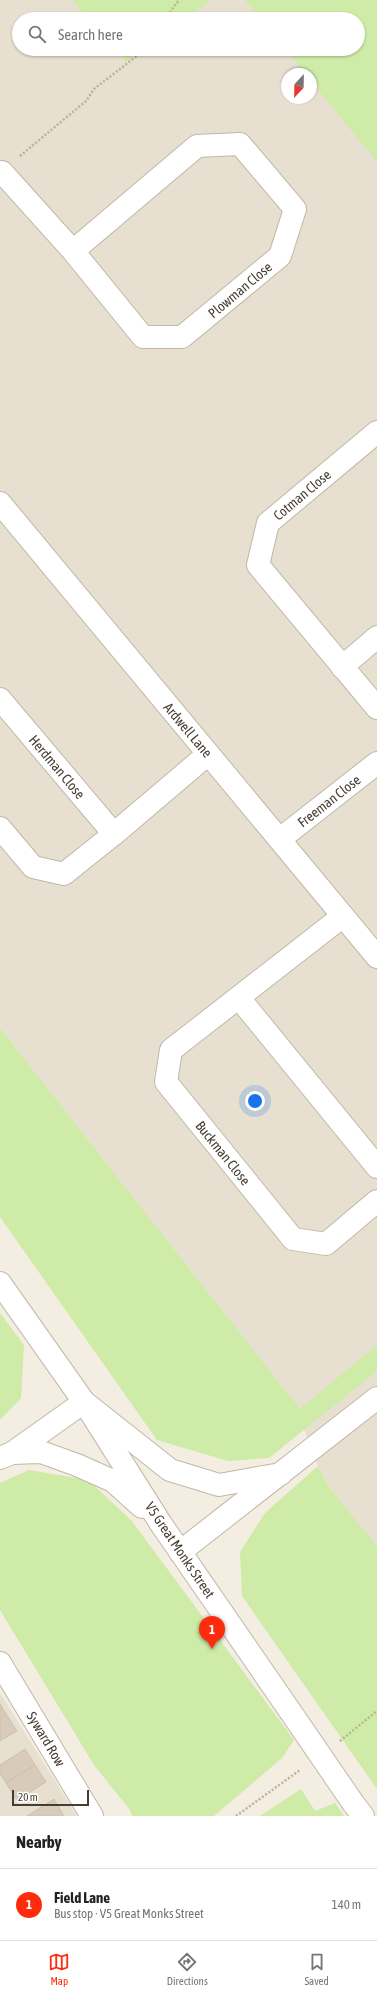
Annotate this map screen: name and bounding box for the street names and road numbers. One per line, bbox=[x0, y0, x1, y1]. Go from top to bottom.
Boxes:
street label: Plowman Close bbox=[205, 259, 275, 321]
street label: Cotman Close bbox=[270, 466, 334, 524]
street label: Ardwell Lane bbox=[160, 699, 216, 761]
street label: Herdman Close bbox=[26, 732, 88, 802]
street label: Freeman Close bbox=[294, 772, 364, 830]
street label: Buckman Close bbox=[192, 1118, 254, 1188]
street label: V5 Great Monks Street bbox=[142, 1499, 218, 1601]
street label: Syward Row bbox=[24, 1709, 69, 1770]

